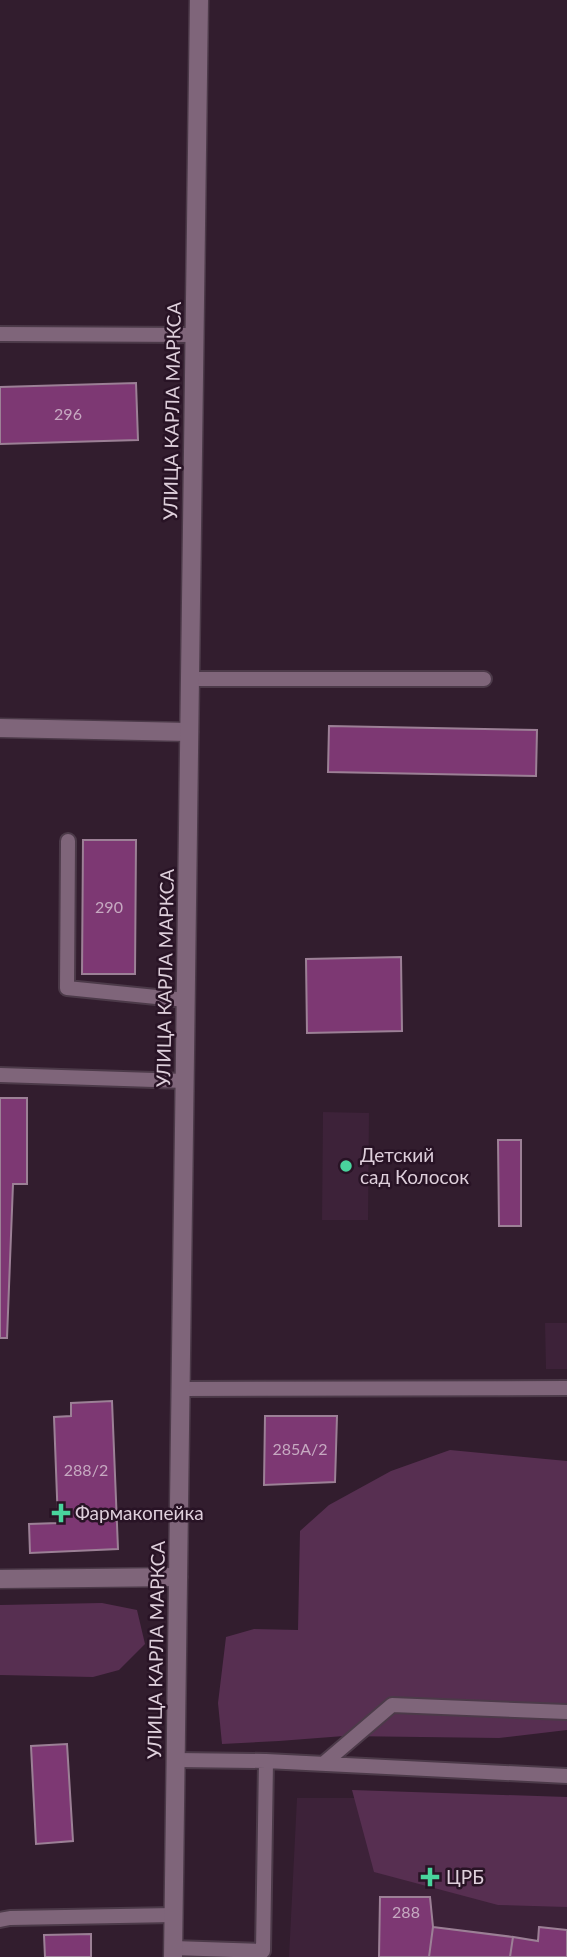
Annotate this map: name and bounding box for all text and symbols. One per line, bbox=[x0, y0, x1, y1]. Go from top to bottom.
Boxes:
street label: УЛИЦА КАРЛА МАРКСА bbox=[158, 301, 185, 520]
house number: 296 bbox=[54, 404, 82, 423]
street label: УЛИЦА КАРЛА МАРКСА bbox=[151, 868, 178, 1087]
house number: 290 bbox=[95, 897, 123, 916]
place label: Детский сад Колосок bbox=[360, 1143, 469, 1188]
marker: Детский сад Колосок bbox=[338, 1158, 354, 1174]
house number: 285А/2 bbox=[272, 1439, 328, 1458]
house number: 288/2 bbox=[64, 1460, 108, 1479]
place label: Фармакопейка bbox=[75, 1501, 204, 1524]
marker: Фармакопейка bbox=[53, 1505, 69, 1521]
street label: УЛИЦА КАРЛА МАРКСА bbox=[142, 1540, 169, 1759]
place label: ЦРБ bbox=[446, 1865, 484, 1888]
marker: ЦРБ bbox=[420, 1867, 440, 1887]
house number: 288 bbox=[392, 1902, 420, 1921]

